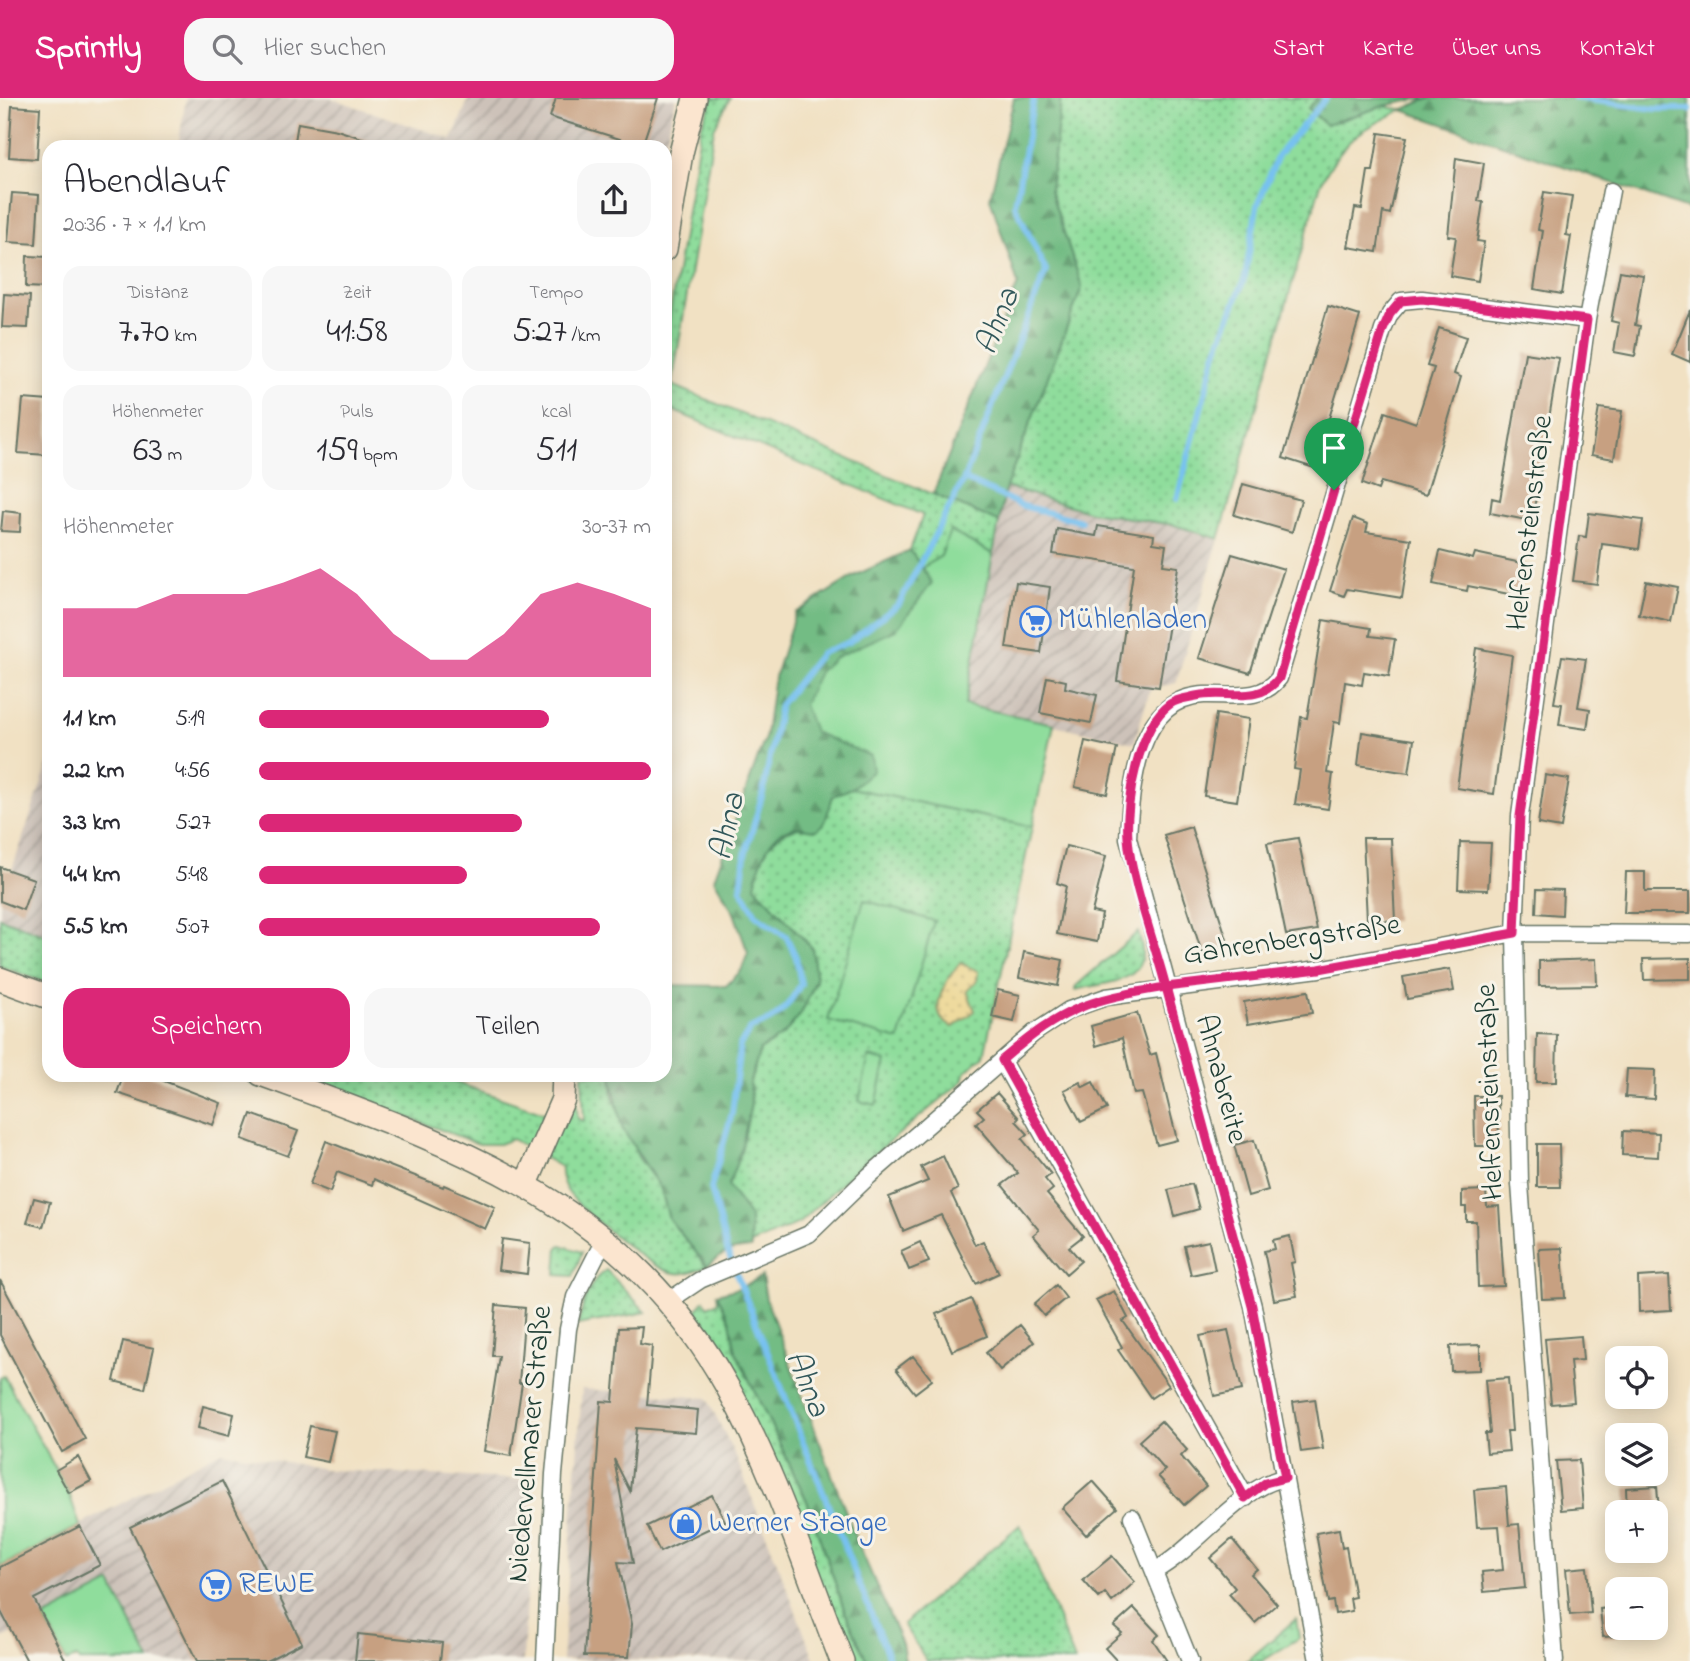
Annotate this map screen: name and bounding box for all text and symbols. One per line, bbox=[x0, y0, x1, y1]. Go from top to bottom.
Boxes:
search box bbox=[184, 18, 674, 81]
text: Sprintly bbox=[35, 25, 142, 73]
icon: search bbox=[208, 30, 246, 68]
text: Hier suchen bbox=[264, 30, 386, 68]
text: Start bbox=[1273, 32, 1325, 67]
text: Karte bbox=[1363, 32, 1414, 67]
text: Über uns bbox=[1452, 32, 1541, 67]
text: Kontakt bbox=[1579, 32, 1655, 67]
text: Abendlauf bbox=[63, 155, 230, 211]
button: share bbox=[577, 163, 651, 237]
text: 20:36 · 7 × 1.1 km bbox=[63, 209, 206, 242]
text: Distanz bbox=[127, 280, 188, 307]
text: Zeit bbox=[342, 280, 372, 307]
text: Tempo bbox=[529, 280, 584, 307]
water label: Ahna bbox=[964, 281, 1034, 362]
text: 7.70 bbox=[118, 307, 169, 358]
text: 41:58 bbox=[326, 307, 388, 358]
text: 5:27 bbox=[512, 307, 567, 358]
text: km bbox=[169, 323, 197, 350]
text: /km bbox=[567, 323, 601, 350]
text: Höhenmeter bbox=[112, 399, 203, 426]
text: Puls bbox=[340, 399, 374, 426]
text: kcal bbox=[541, 399, 571, 426]
street label: Helfensteinstraße bbox=[1496, 412, 1566, 633]
pin bbox=[1304, 418, 1364, 490]
text: 63 bbox=[133, 426, 163, 477]
text: 159 bbox=[316, 426, 358, 477]
text: 511 bbox=[535, 426, 577, 477]
icon: arrive bbox=[1315, 429, 1353, 467]
text: m bbox=[163, 442, 182, 469]
text: bpm bbox=[358, 442, 398, 469]
text: Höhenmeter bbox=[63, 511, 174, 544]
text: 30–37 m bbox=[582, 511, 651, 544]
place label: Mühlenladen bbox=[1058, 599, 1207, 643]
supermarket icon: Mühlenladen bbox=[1018, 604, 1052, 638]
text: 1.1 km bbox=[63, 703, 116, 736]
text: 5:19 bbox=[175, 703, 204, 736]
text: 2.2 km bbox=[63, 755, 124, 788]
text: 4:56 bbox=[175, 755, 210, 788]
water label: Ahna bbox=[699, 788, 759, 865]
text: 3.3 km bbox=[63, 807, 120, 840]
text: 5:27 bbox=[175, 807, 211, 840]
text: 4.4 km bbox=[63, 859, 120, 892]
text: 5:48 bbox=[175, 859, 208, 892]
street label: Gahrenbergstraße bbox=[1181, 904, 1404, 978]
text: 5.5 km bbox=[63, 911, 128, 944]
text: 5:07 bbox=[175, 911, 210, 944]
street label: Helfensteinstraße bbox=[1465, 982, 1517, 1201]
button: Speichern bbox=[63, 988, 350, 1068]
button: Teilen bbox=[364, 988, 651, 1068]
street label: Ahnabreite bbox=[1182, 1010, 1258, 1149]
street label: Niedervellmarer Straße bbox=[497, 1303, 565, 1584]
water label: Ahna bbox=[771, 1344, 841, 1425]
map controls bbox=[1605, 1346, 1668, 1640]
button: locate bbox=[1605, 1346, 1668, 1409]
button: layers bbox=[1605, 1423, 1668, 1486]
button: + bbox=[1605, 1500, 1668, 1563]
place label: Werner Stange bbox=[709, 1502, 888, 1546]
shop icon: Werner Stange bbox=[669, 1507, 703, 1541]
place label: REWE bbox=[239, 1563, 315, 1607]
supermarket icon: REWE bbox=[199, 1568, 233, 1602]
button: − bbox=[1605, 1577, 1668, 1640]

